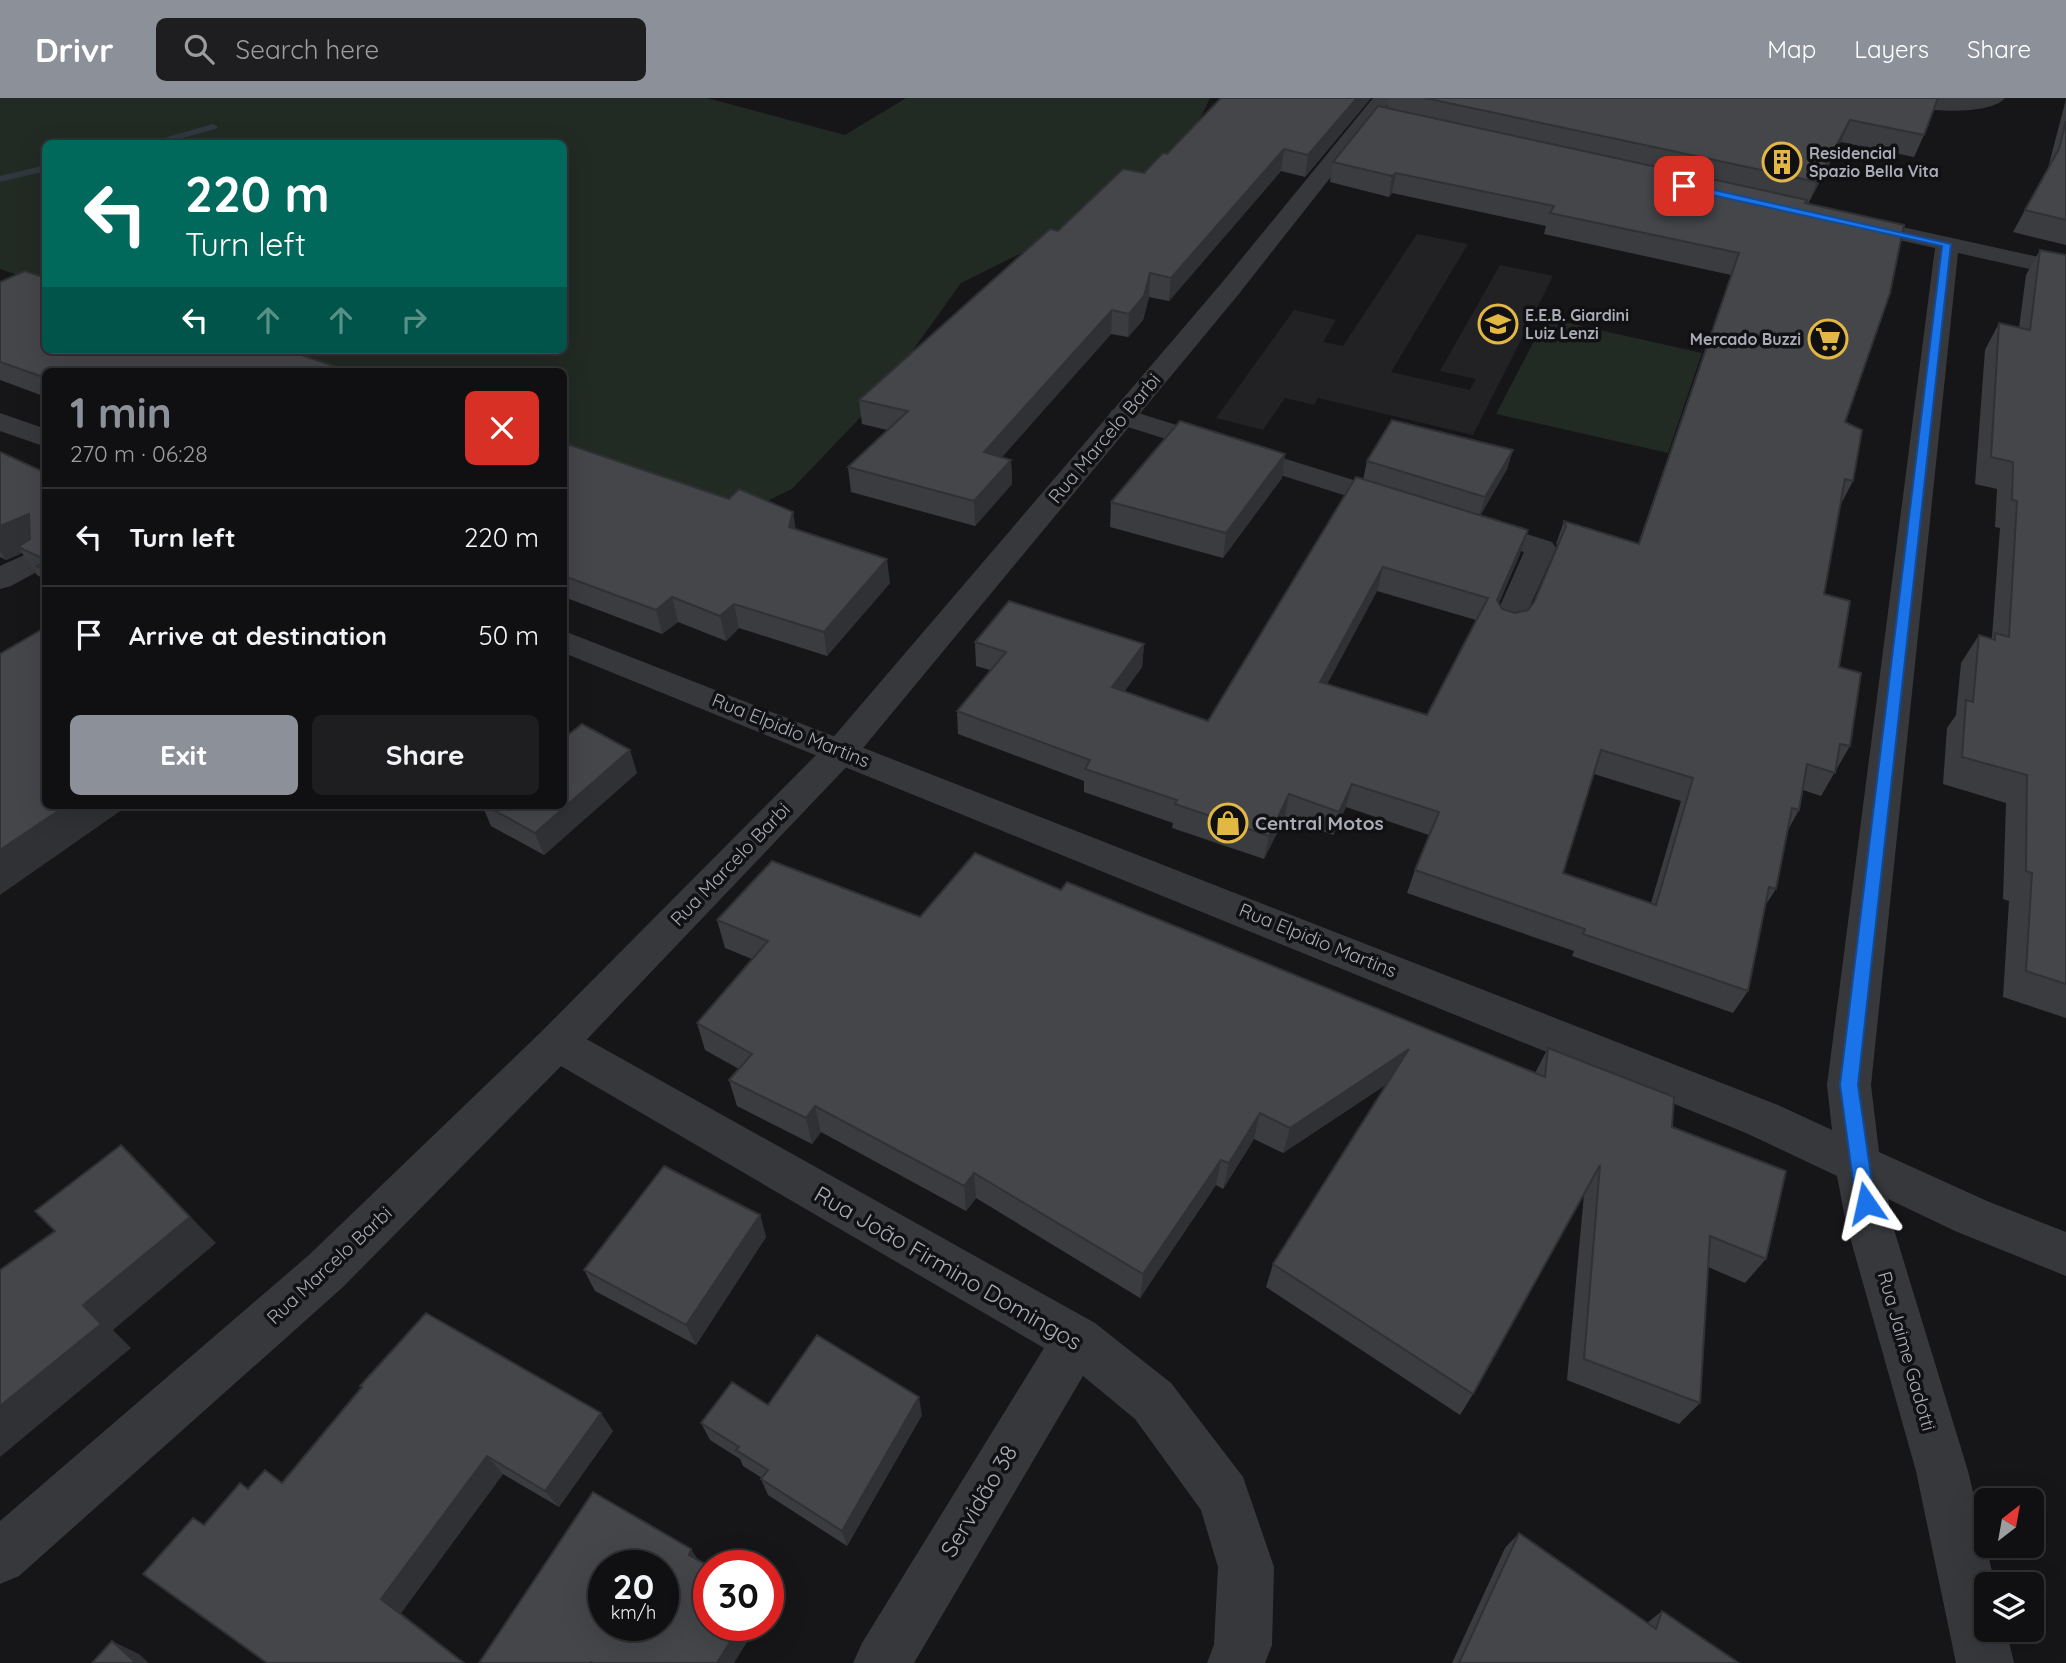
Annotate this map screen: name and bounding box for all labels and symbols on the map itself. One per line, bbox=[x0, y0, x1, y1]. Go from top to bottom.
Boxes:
building icon: Residencial Spazio Bella Vita bbox=[1761, 141, 1803, 183]
place label: Residencial Spazio Bella Vita bbox=[1809, 143, 1939, 181]
pin bbox=[1654, 156, 1714, 216]
school or university icon: E.E.B. Giardini Luiz Lenzi bbox=[1477, 303, 1519, 345]
place label: E.E.B. Giardini Luiz Lenzi bbox=[1525, 305, 1629, 343]
supermarket icon: Mercado Buzzi bbox=[1807, 318, 1849, 360]
place label: Mercado Buzzi bbox=[1690, 329, 1801, 349]
street label: Rua Marcelo Barbi bbox=[1043, 368, 1165, 508]
street label: Rua Elpidio Martins bbox=[709, 687, 873, 773]
street label: Rua Marcelo Barbi bbox=[665, 797, 795, 931]
shop icon: Central Motos bbox=[1207, 802, 1249, 844]
place label: Central Motos bbox=[1255, 811, 1384, 835]
street label: Rua Elpidio Martins bbox=[1236, 897, 1400, 983]
position arrow bbox=[1829, 1166, 1903, 1240]
street label: Rua João Firmino Domingos bbox=[809, 1179, 1087, 1356]
street label: Rua Marcelo Barbi bbox=[261, 1201, 397, 1329]
street label: Rua Jaime Gadotti bbox=[1873, 1269, 1941, 1433]
street label: Servidão 38 bbox=[934, 1439, 1023, 1562]
north arrow bbox=[1974, 1488, 2044, 1558]
speed limit sign: 30 bbox=[693, 1550, 784, 1641]

